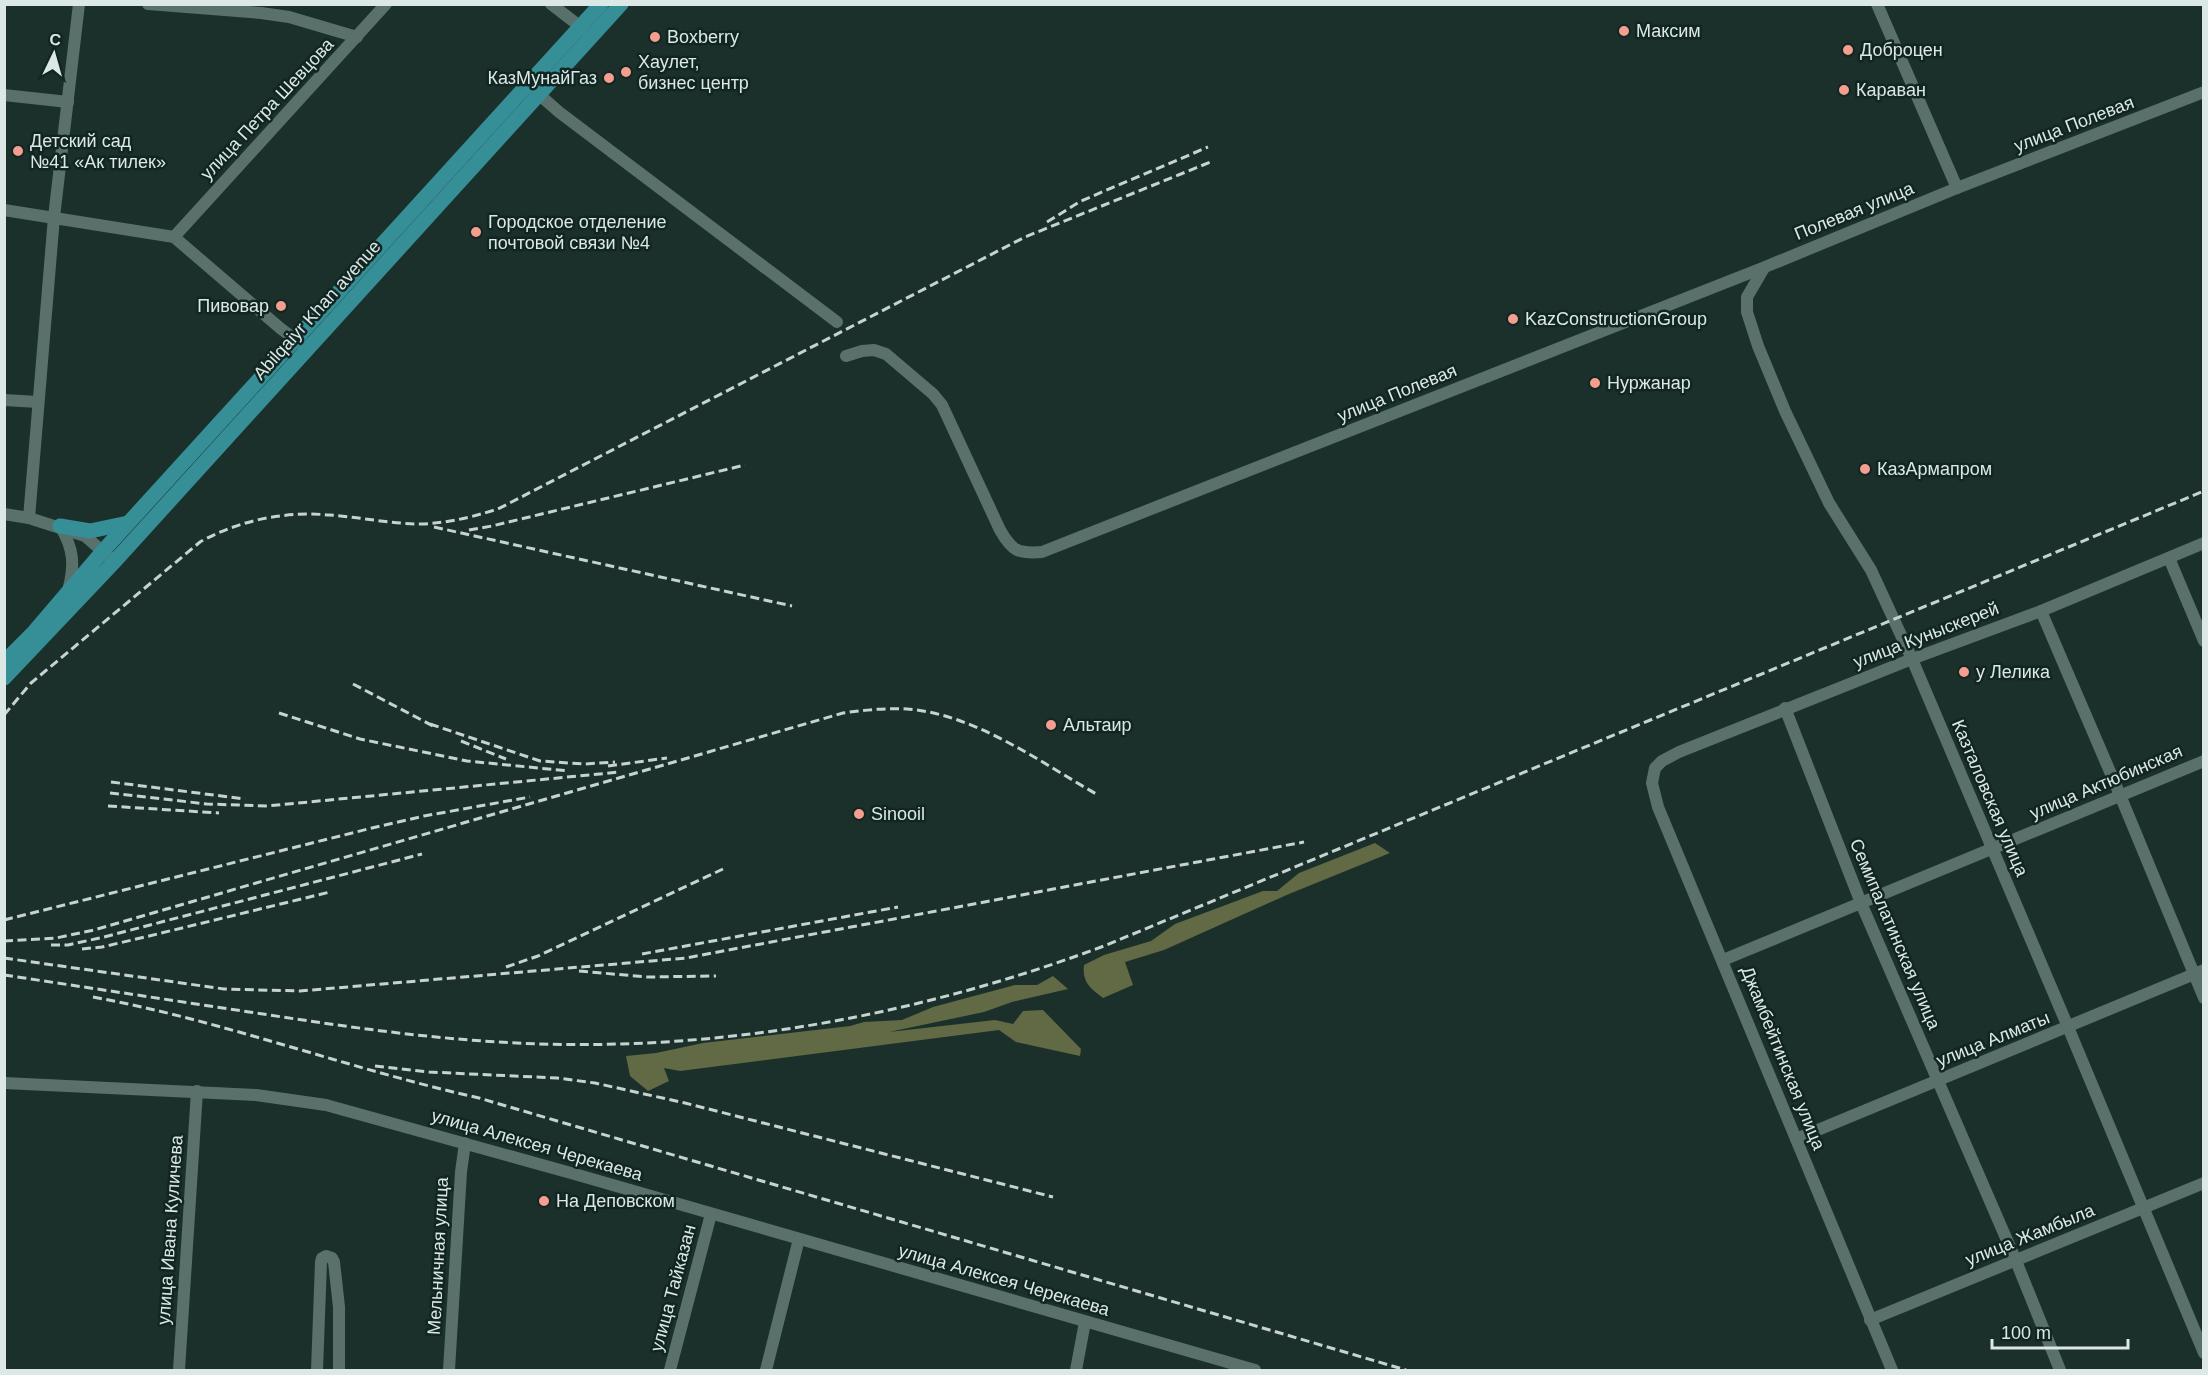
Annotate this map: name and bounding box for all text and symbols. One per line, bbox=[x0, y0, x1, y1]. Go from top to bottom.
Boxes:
place label: Максим bbox=[1636, 21, 1701, 41]
north arrow bbox=[24, 24, 84, 84]
marker: Максим bbox=[1617, 24, 1631, 38]
place label: Boxberry bbox=[667, 27, 739, 47]
marker: Boxberry bbox=[648, 30, 662, 44]
text: С bbox=[49, 31, 62, 49]
street label: улица Петра Шевцова bbox=[196, 34, 338, 184]
place label: Доброцен bbox=[1860, 40, 1943, 60]
marker: Доброцен bbox=[1841, 43, 1855, 57]
place label: Хаулет, бизнес центр bbox=[638, 52, 749, 93]
marker: Хаулет, бизнес центр bbox=[619, 65, 633, 79]
place label: КазМунайГаз bbox=[487, 68, 597, 88]
marker: КазМунайГаз bbox=[602, 71, 616, 85]
place label: Караван bbox=[1856, 80, 1926, 100]
marker: Караван bbox=[1837, 83, 1851, 97]
street label: улица Полевая bbox=[2011, 92, 2137, 156]
place label: Детский сад №41 «Ак тилек» bbox=[30, 131, 166, 172]
marker: Детский сад №41 «Ак тилек» bbox=[11, 144, 25, 158]
street label: Полевая улица bbox=[1792, 178, 1917, 244]
place label: Городское отделение почтовой связи №4 bbox=[488, 212, 666, 253]
marker: Городское отделение почтовой связи №4 bbox=[469, 225, 483, 239]
street label: Abilqaiyr Khan avenue bbox=[249, 236, 385, 384]
place label: Пивовар bbox=[197, 296, 269, 316]
marker: Пивовар bbox=[274, 299, 288, 313]
place label: KazConstructionGroup bbox=[1525, 309, 1707, 329]
marker: KazConstructionGroup bbox=[1506, 312, 1520, 326]
street label: улица Полевая bbox=[1335, 360, 1459, 426]
place label: Нуржанар bbox=[1607, 373, 1691, 393]
marker: Нуржанар bbox=[1588, 376, 1602, 390]
place label: КазАрмапром bbox=[1877, 459, 1992, 479]
marker: КазАрмапром bbox=[1858, 462, 1872, 476]
street label: улица Куныскерей bbox=[1851, 598, 2001, 672]
place label: у Лелика bbox=[1976, 662, 2051, 682]
marker: у Лелика bbox=[1957, 665, 1971, 679]
place label: Альтаир bbox=[1063, 715, 1132, 735]
street label: Казталовская улица bbox=[1948, 717, 2032, 880]
marker: Альтаир bbox=[1044, 718, 1058, 732]
street label: улица Актюбинская bbox=[2027, 741, 2185, 823]
place label: Sinooil bbox=[871, 804, 925, 824]
marker: Sinooil bbox=[852, 807, 866, 821]
street label: Семипалатинская улица bbox=[1846, 836, 1945, 1033]
street label: Джамбейтинская улица bbox=[1737, 963, 1829, 1154]
street label: улица Алматы bbox=[1934, 1007, 2052, 1071]
street label: улица Алексея Черекаева bbox=[429, 1105, 646, 1185]
street label: улица Ивана Куличева bbox=[153, 1133, 187, 1326]
street label: Мельничная улица bbox=[424, 1176, 452, 1335]
place label: На Деповском bbox=[556, 1191, 675, 1211]
marker: На Деповском bbox=[537, 1194, 551, 1208]
street label: улица Жамбыла bbox=[1963, 1200, 2098, 1270]
street label: улица Тайказан bbox=[646, 1222, 700, 1354]
street label: улица Алексея Черекаева bbox=[896, 1240, 1113, 1320]
scale bar bbox=[1992, 1312, 2128, 1350]
text: 100 m bbox=[2001, 1323, 2051, 1343]

